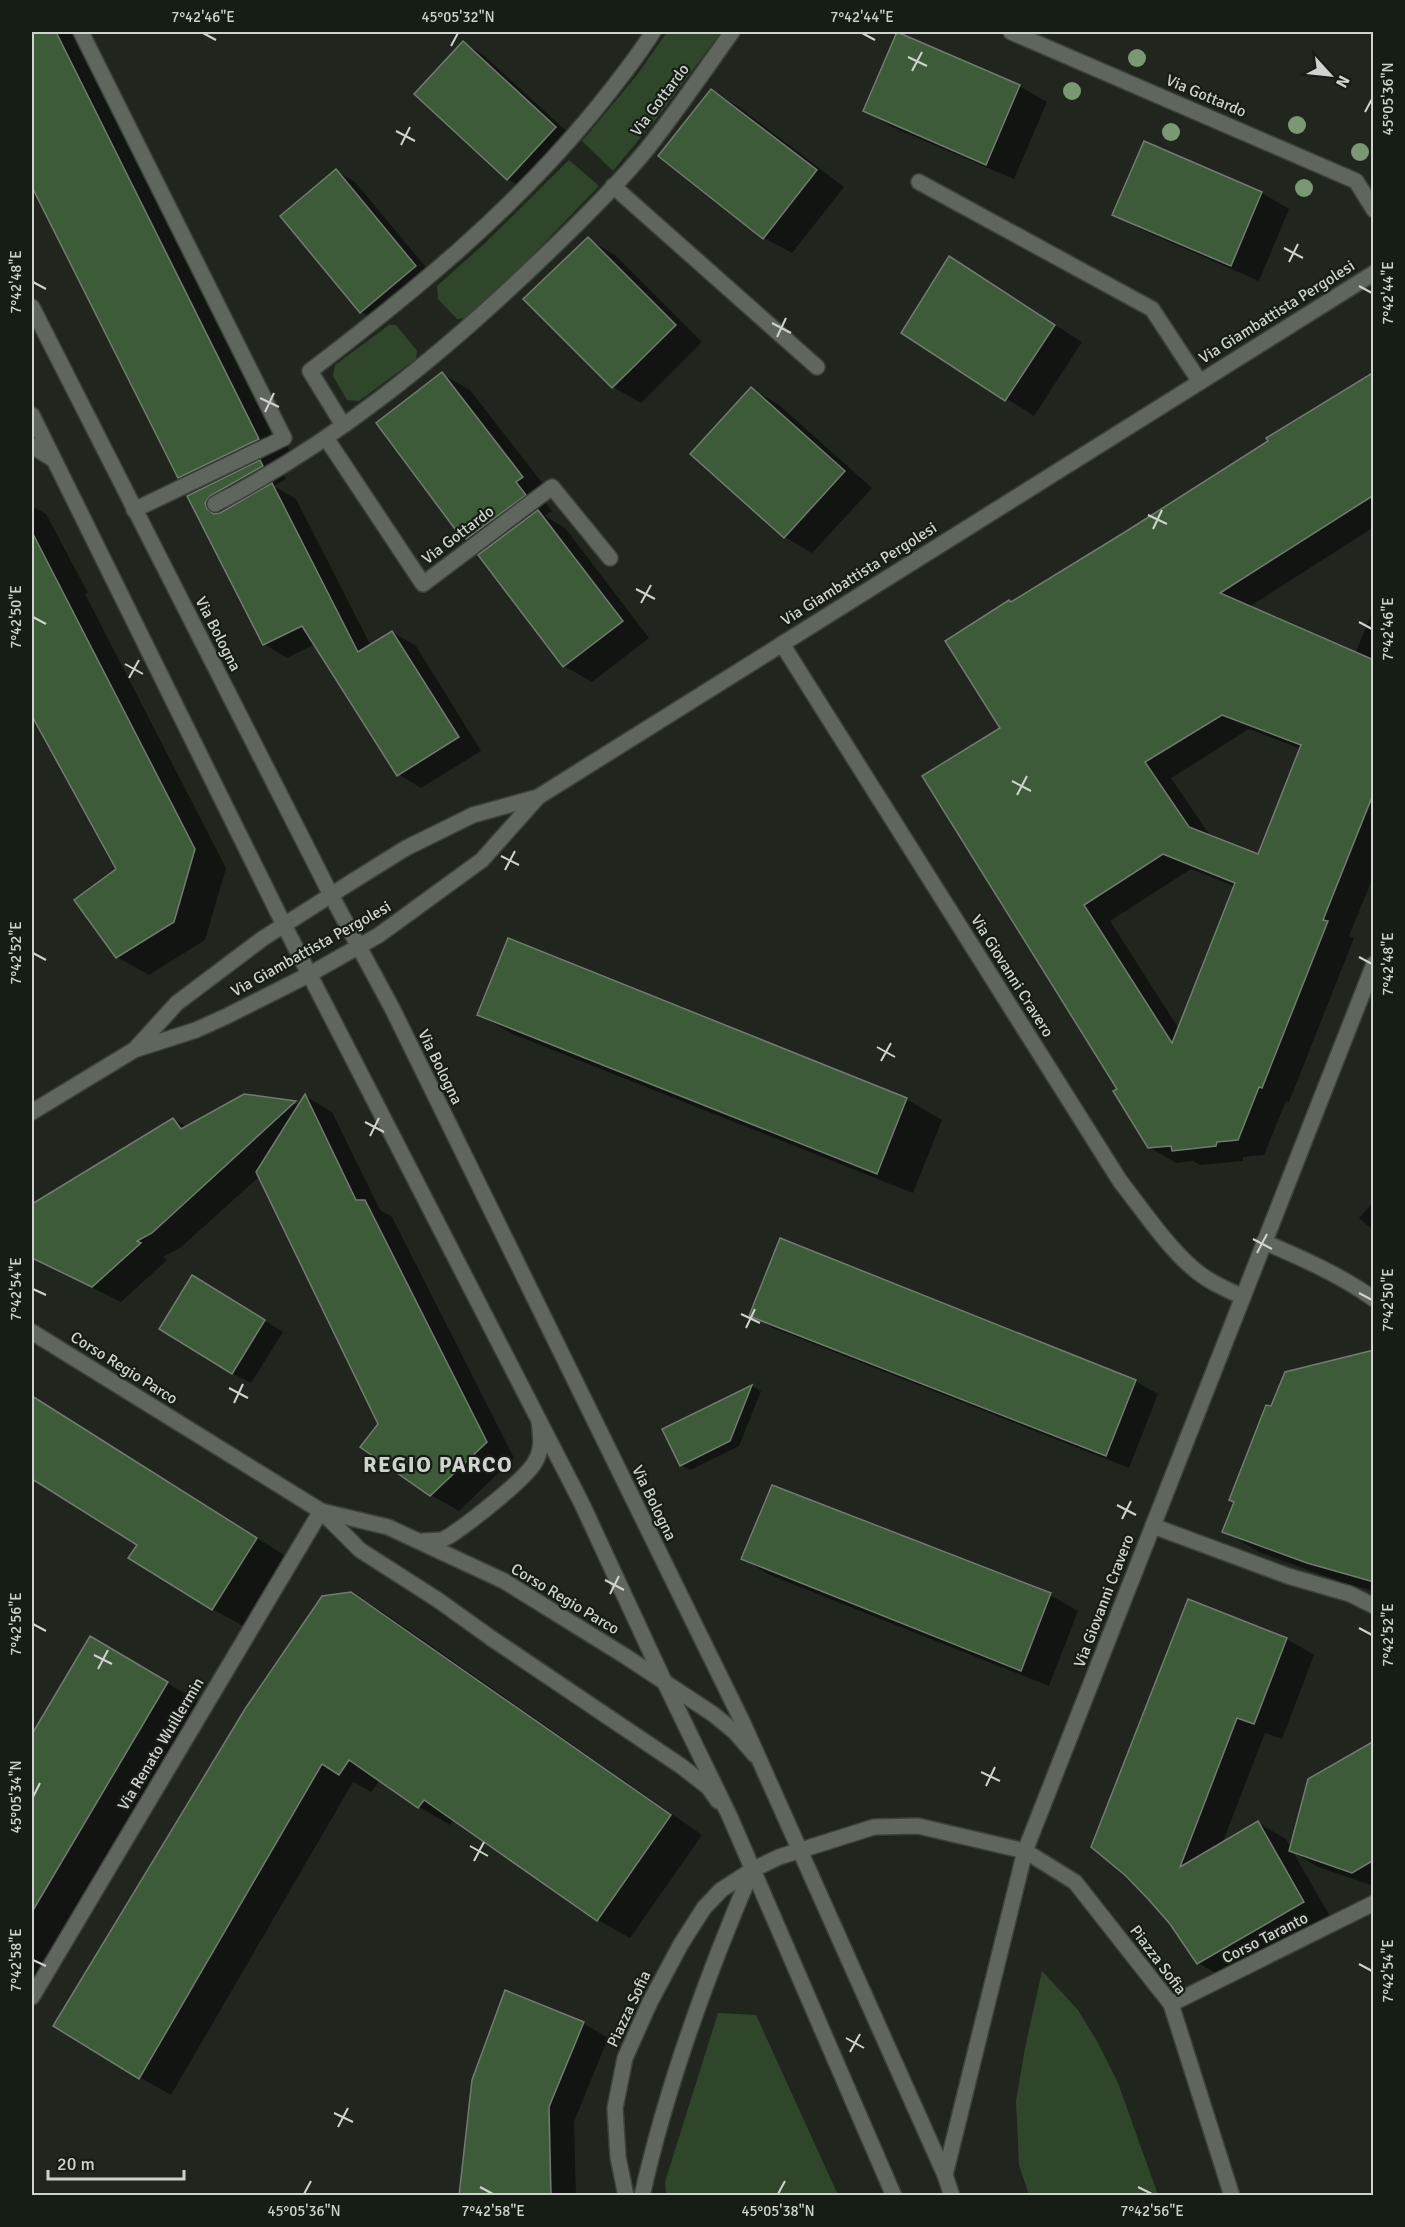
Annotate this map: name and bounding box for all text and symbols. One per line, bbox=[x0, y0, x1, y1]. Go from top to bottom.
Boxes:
text: 7°42'46"E bbox=[171, 8, 235, 26]
text: 45°05'32"N bbox=[421, 8, 495, 26]
text: 7°42'44"E bbox=[830, 8, 894, 26]
north arrow bbox=[1300, 45, 1360, 105]
street label: Via Gottardo bbox=[626, 60, 694, 140]
text: 45°05'36"N bbox=[1379, 62, 1397, 136]
street label: Via Gottardo bbox=[1163, 70, 1249, 122]
text: N bbox=[1331, 72, 1354, 91]
text: 7°42'48"E bbox=[7, 250, 25, 314]
street label: Via Giambattista Pergolesi bbox=[1195, 256, 1359, 368]
text: 7°42'44"E bbox=[1379, 261, 1397, 325]
street label: Via Gottardo bbox=[418, 501, 498, 569]
street label: Via Giambattista Pergolesi bbox=[777, 518, 941, 630]
text: 7°42'50"E bbox=[7, 585, 25, 649]
street label: Via Bologna bbox=[191, 593, 245, 675]
text: 7°42'46"E bbox=[1379, 597, 1397, 661]
street label: Via Giambattista Pergolesi bbox=[227, 897, 395, 1001]
street label: Via Giovanni Cravero bbox=[966, 911, 1058, 1041]
text: 7°42'52"E bbox=[7, 921, 25, 985]
text: 7°42'48"E bbox=[1379, 932, 1397, 996]
street label: Via Bologna bbox=[413, 1026, 467, 1108]
text: 7°42'54"E bbox=[7, 1257, 25, 1321]
text: 7°42'50"E bbox=[1379, 1268, 1397, 1332]
street label: Corso Regio Parco bbox=[67, 1327, 181, 1409]
district label: REGIO PARCO bbox=[363, 1451, 513, 1478]
street label: Via Bologna bbox=[627, 1462, 681, 1544]
street label: Via Giovanni Cravero bbox=[1069, 1532, 1139, 1670]
street label: Corso Regio Parco bbox=[507, 1559, 623, 1639]
text: 7°42'56"E bbox=[7, 1592, 25, 1656]
text: 7°42'52"E bbox=[1379, 1603, 1397, 1667]
street label: Via Renato Wuillermin bbox=[113, 1674, 209, 1814]
text: 45°05'34"N bbox=[7, 1760, 25, 1834]
street label: Corso Taranto bbox=[1219, 1908, 1311, 1968]
street label: Piazza Sofia bbox=[1125, 1921, 1191, 1999]
text: 7°42'58"E bbox=[7, 1928, 25, 1992]
text: 7°42'54"E bbox=[1379, 1939, 1397, 2003]
street label: Piazza Sofia bbox=[603, 1968, 655, 2050]
scale bar bbox=[48, 2143, 184, 2181]
text: 20 m bbox=[57, 2153, 95, 2175]
text: 45°05'36"N bbox=[267, 2202, 341, 2220]
text: 7°42'58"E bbox=[461, 2202, 525, 2220]
text: 45°05'38"N bbox=[741, 2202, 815, 2220]
text: 7°42'56"E bbox=[1120, 2202, 1184, 2220]

